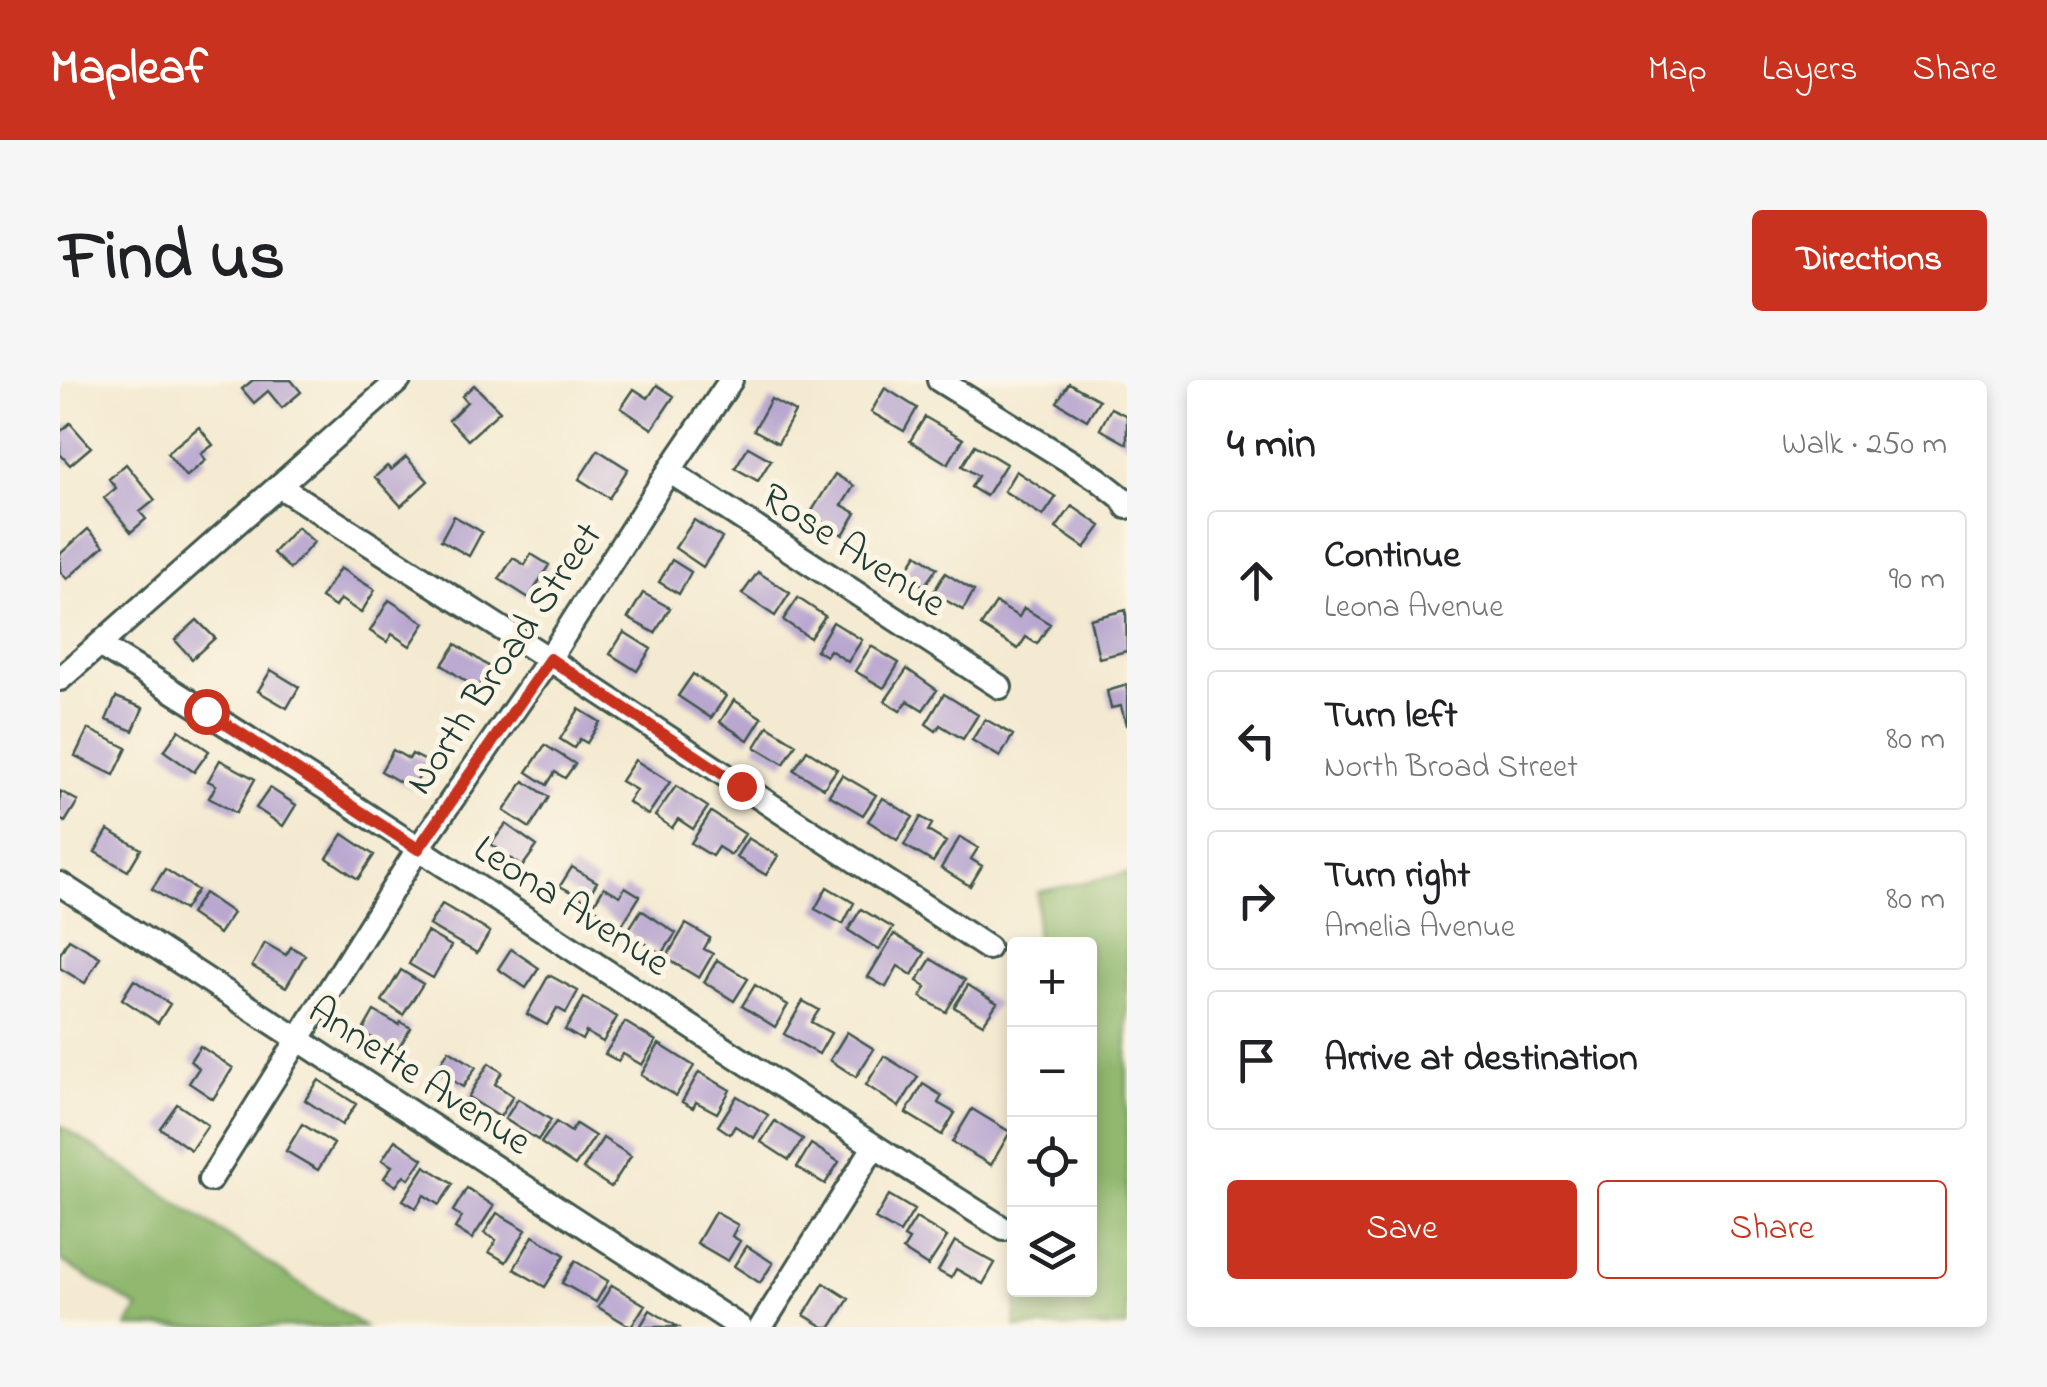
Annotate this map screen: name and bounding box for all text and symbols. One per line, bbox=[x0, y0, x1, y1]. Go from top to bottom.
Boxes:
text: Mapleaf bbox=[50, 35, 208, 105]
text: Map bbox=[1648, 45, 1707, 96]
text: Layers bbox=[1762, 45, 1857, 96]
text: Share bbox=[1912, 45, 1997, 96]
text: Find us bbox=[60, 209, 285, 311]
button: Directions bbox=[1752, 210, 1987, 311]
text: 4 min bbox=[1227, 415, 1316, 476]
text: Walk · 250 m bbox=[1782, 422, 1947, 469]
street label: Rose Avenue bbox=[748, 470, 957, 634]
street label: North Broad Street bbox=[392, 511, 619, 808]
text: Continue bbox=[1324, 529, 1460, 585]
icon: ahead bbox=[1229, 553, 1284, 608]
text: 90 m bbox=[1889, 557, 1945, 604]
text: Leona Avenue bbox=[1324, 585, 1504, 632]
route start bbox=[184, 689, 230, 735]
text: Turn left bbox=[1324, 689, 1457, 745]
icon: left bbox=[1229, 713, 1284, 768]
text: 80 m bbox=[1886, 717, 1945, 764]
text: North Broad Street bbox=[1324, 745, 1578, 792]
route end bbox=[719, 764, 765, 810]
street label: Leona Avenue bbox=[460, 822, 681, 994]
text: Turn right bbox=[1324, 849, 1470, 905]
icon: right bbox=[1229, 873, 1284, 928]
text: 80 m bbox=[1886, 877, 1945, 924]
text: Amelia Avenue bbox=[1324, 905, 1515, 952]
map controls bbox=[1007, 937, 1097, 1297]
button: + bbox=[1007, 937, 1097, 1027]
street label: Annette Avenue bbox=[295, 983, 542, 1172]
button: − bbox=[1007, 1027, 1097, 1117]
text: Arrive at destination bbox=[1324, 1032, 1638, 1088]
icon: arrive bbox=[1229, 1033, 1284, 1088]
button: locate bbox=[1007, 1117, 1097, 1207]
button: Save bbox=[1227, 1180, 1577, 1279]
button: Share bbox=[1597, 1180, 1947, 1279]
button: layers bbox=[1007, 1207, 1097, 1297]

